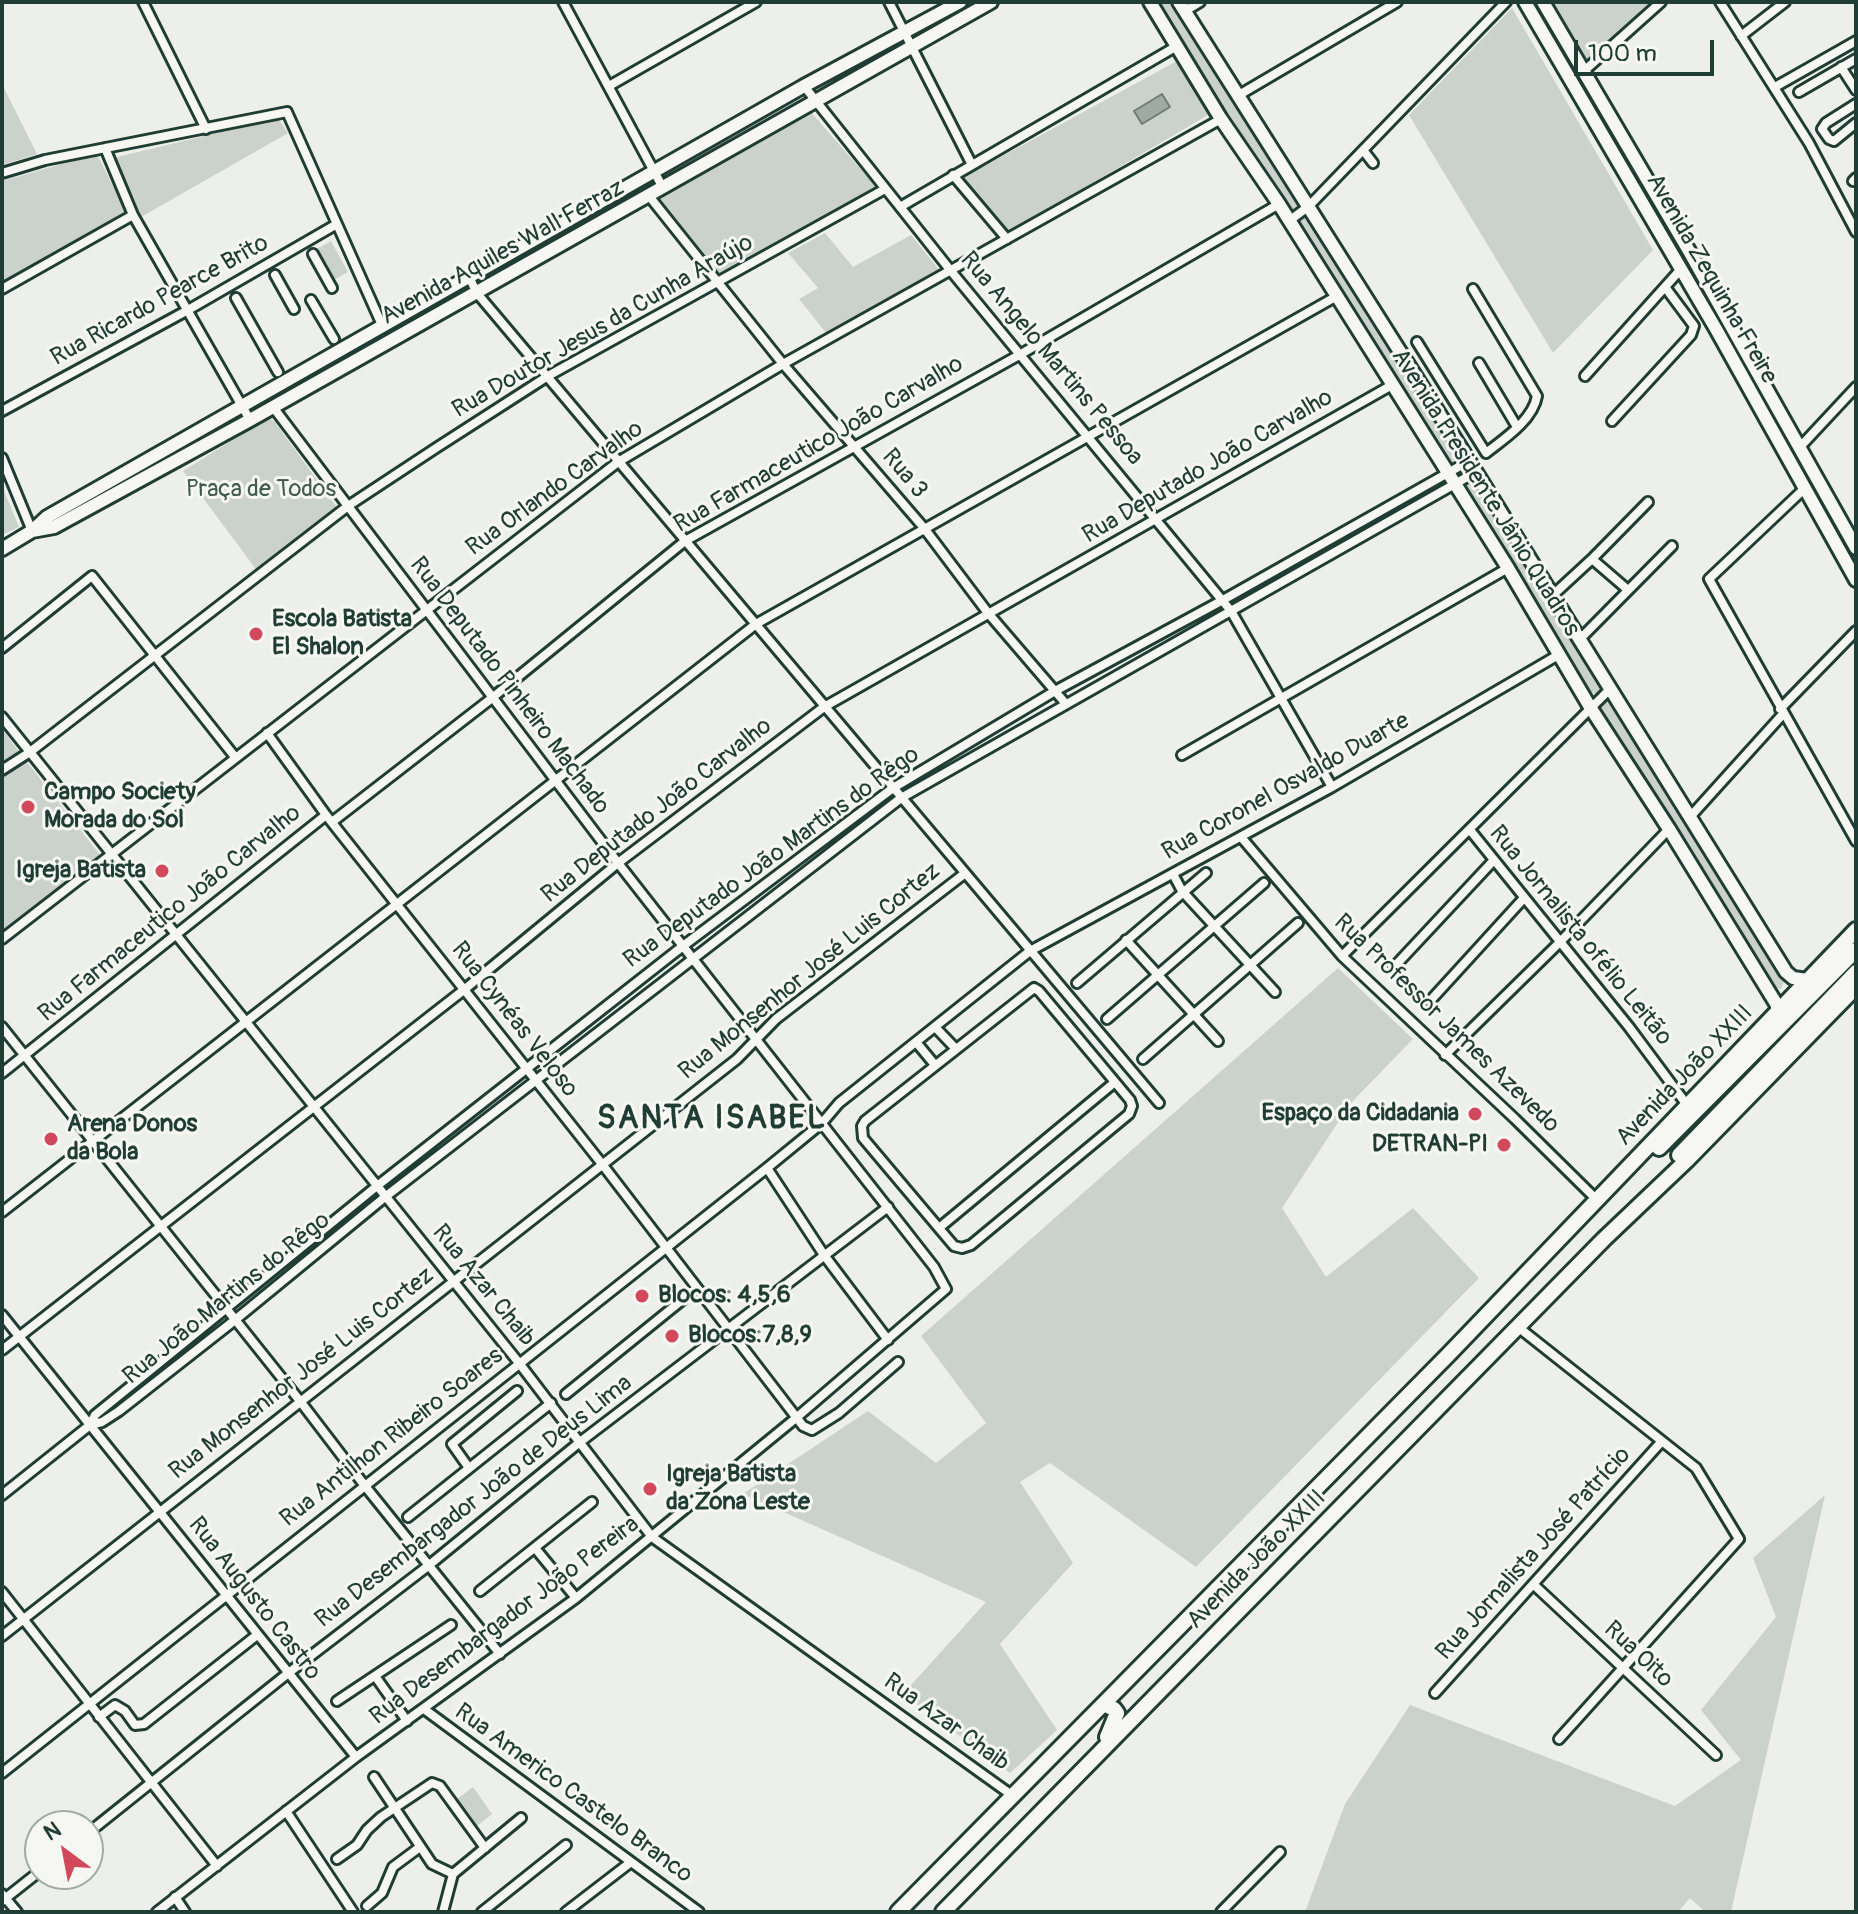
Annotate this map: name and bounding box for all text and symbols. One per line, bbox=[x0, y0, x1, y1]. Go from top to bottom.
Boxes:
scale bar bbox=[1578, 24, 1718, 74]
text: 100 m bbox=[1588, 39, 1657, 68]
street label: Avenida Zequinha Freire bbox=[1639, 169, 1783, 389]
street label: Avenida Aquiles Wall Ferraz bbox=[376, 174, 630, 332]
street label: Rua Ricardo Pearce Brito bbox=[46, 229, 274, 373]
street label: Rua Doutor Jesus da Cunha Araújo bbox=[447, 229, 759, 425]
street label: Rua Angelo Martins Pessoa bbox=[953, 247, 1149, 471]
street label: Avenida Presidente Jânio Quadros bbox=[1384, 344, 1586, 642]
street label: Rua Farmaceutico João Carvalho bbox=[669, 350, 969, 540]
street label: Rua Deputado João Carvalho bbox=[1078, 384, 1338, 550]
street label: Rua Orlando Carvalho bbox=[461, 415, 649, 563]
street label: Rua 3 bbox=[875, 443, 933, 505]
park label: Praça de Todos bbox=[186, 476, 336, 504]
street label: Rua Deputado Pinheiro Machado bbox=[403, 552, 615, 820]
place label: Escola Batista El Shalon bbox=[272, 606, 412, 662]
marker: Escola Batista El Shalon bbox=[247, 625, 265, 643]
street label: Rua Coronel Osvaldo Duarte bbox=[1157, 707, 1415, 867]
street label: Rua Deputado João Carvalho bbox=[536, 712, 778, 910]
street label: Rua Deputado João Martins do Rêgo bbox=[619, 741, 925, 975]
place label: Campo Society Morada do Sol bbox=[44, 779, 196, 835]
marker: Campo Society Morada do Sol bbox=[19, 798, 37, 816]
street label: Rua Farmaceutico João Carvalho bbox=[33, 799, 307, 1029]
street label: Rua Jornalista ofélio Leitão bbox=[1482, 820, 1678, 1052]
place label: Igreja Batista bbox=[16, 857, 146, 885]
street label: Rua Monsenhor José Luis Cortez bbox=[673, 858, 947, 1086]
marker: Igreja Batista bbox=[153, 862, 171, 880]
street label: Rua Professor James Azevedo bbox=[1327, 909, 1565, 1139]
street label: Rua Cynéas Veloso bbox=[444, 937, 584, 1103]
street label: Avenida João XXIII bbox=[1611, 1000, 1759, 1152]
place label: Espaço da Cidadania bbox=[1261, 1100, 1459, 1128]
district label: SANTA ISABEL bbox=[597, 1101, 827, 1139]
marker: Espaço da Cidadania bbox=[1466, 1105, 1484, 1123]
place label: Arena Donos da Bola bbox=[67, 1111, 197, 1167]
marker: Arena Donos da Bola bbox=[42, 1130, 60, 1148]
place label: DETRAN-PI bbox=[1372, 1131, 1488, 1159]
marker: DETRAN-PI bbox=[1495, 1136, 1513, 1154]
street label: Rua João Martins do Rêgo bbox=[118, 1207, 336, 1391]
street label: Rua Azar Chaib bbox=[425, 1219, 541, 1353]
street label: Rua Monsenhor José Luis Cortez bbox=[164, 1262, 440, 1486]
place label: Blocos: 4,5,6 bbox=[658, 1282, 791, 1310]
marker: Blocos: 4,5,6 bbox=[633, 1287, 651, 1305]
place label: Blocos:7,8,9 bbox=[688, 1322, 812, 1350]
marker: Blocos:7,8,9 bbox=[663, 1327, 681, 1345]
street label: Rua Antilhon Ribeiro Soares bbox=[275, 1342, 509, 1534]
street label: Rua Desembargador João de Deus Lima bbox=[310, 1369, 638, 1635]
street label: Rua Jornalista José Patrício bbox=[1431, 1441, 1637, 1667]
place label: Igreja Batista da Zona Leste bbox=[666, 1461, 810, 1517]
marker: Igreja Batista da Zona Leste bbox=[641, 1480, 659, 1498]
street label: Avenida João XXIII bbox=[1182, 1485, 1332, 1635]
street label: Rua Desembargador João Pereira bbox=[365, 1510, 645, 1732]
street label: Rua Augusto Castro bbox=[181, 1512, 327, 1686]
street label: Rua Oito bbox=[1597, 1616, 1679, 1694]
street label: Rua Azar Chaib bbox=[878, 1668, 1014, 1778]
street label: Rua Americo Castelo Branco bbox=[448, 1698, 698, 1890]
north arrow bbox=[24, 1810, 104, 1890]
text: N bbox=[39, 1816, 66, 1847]

